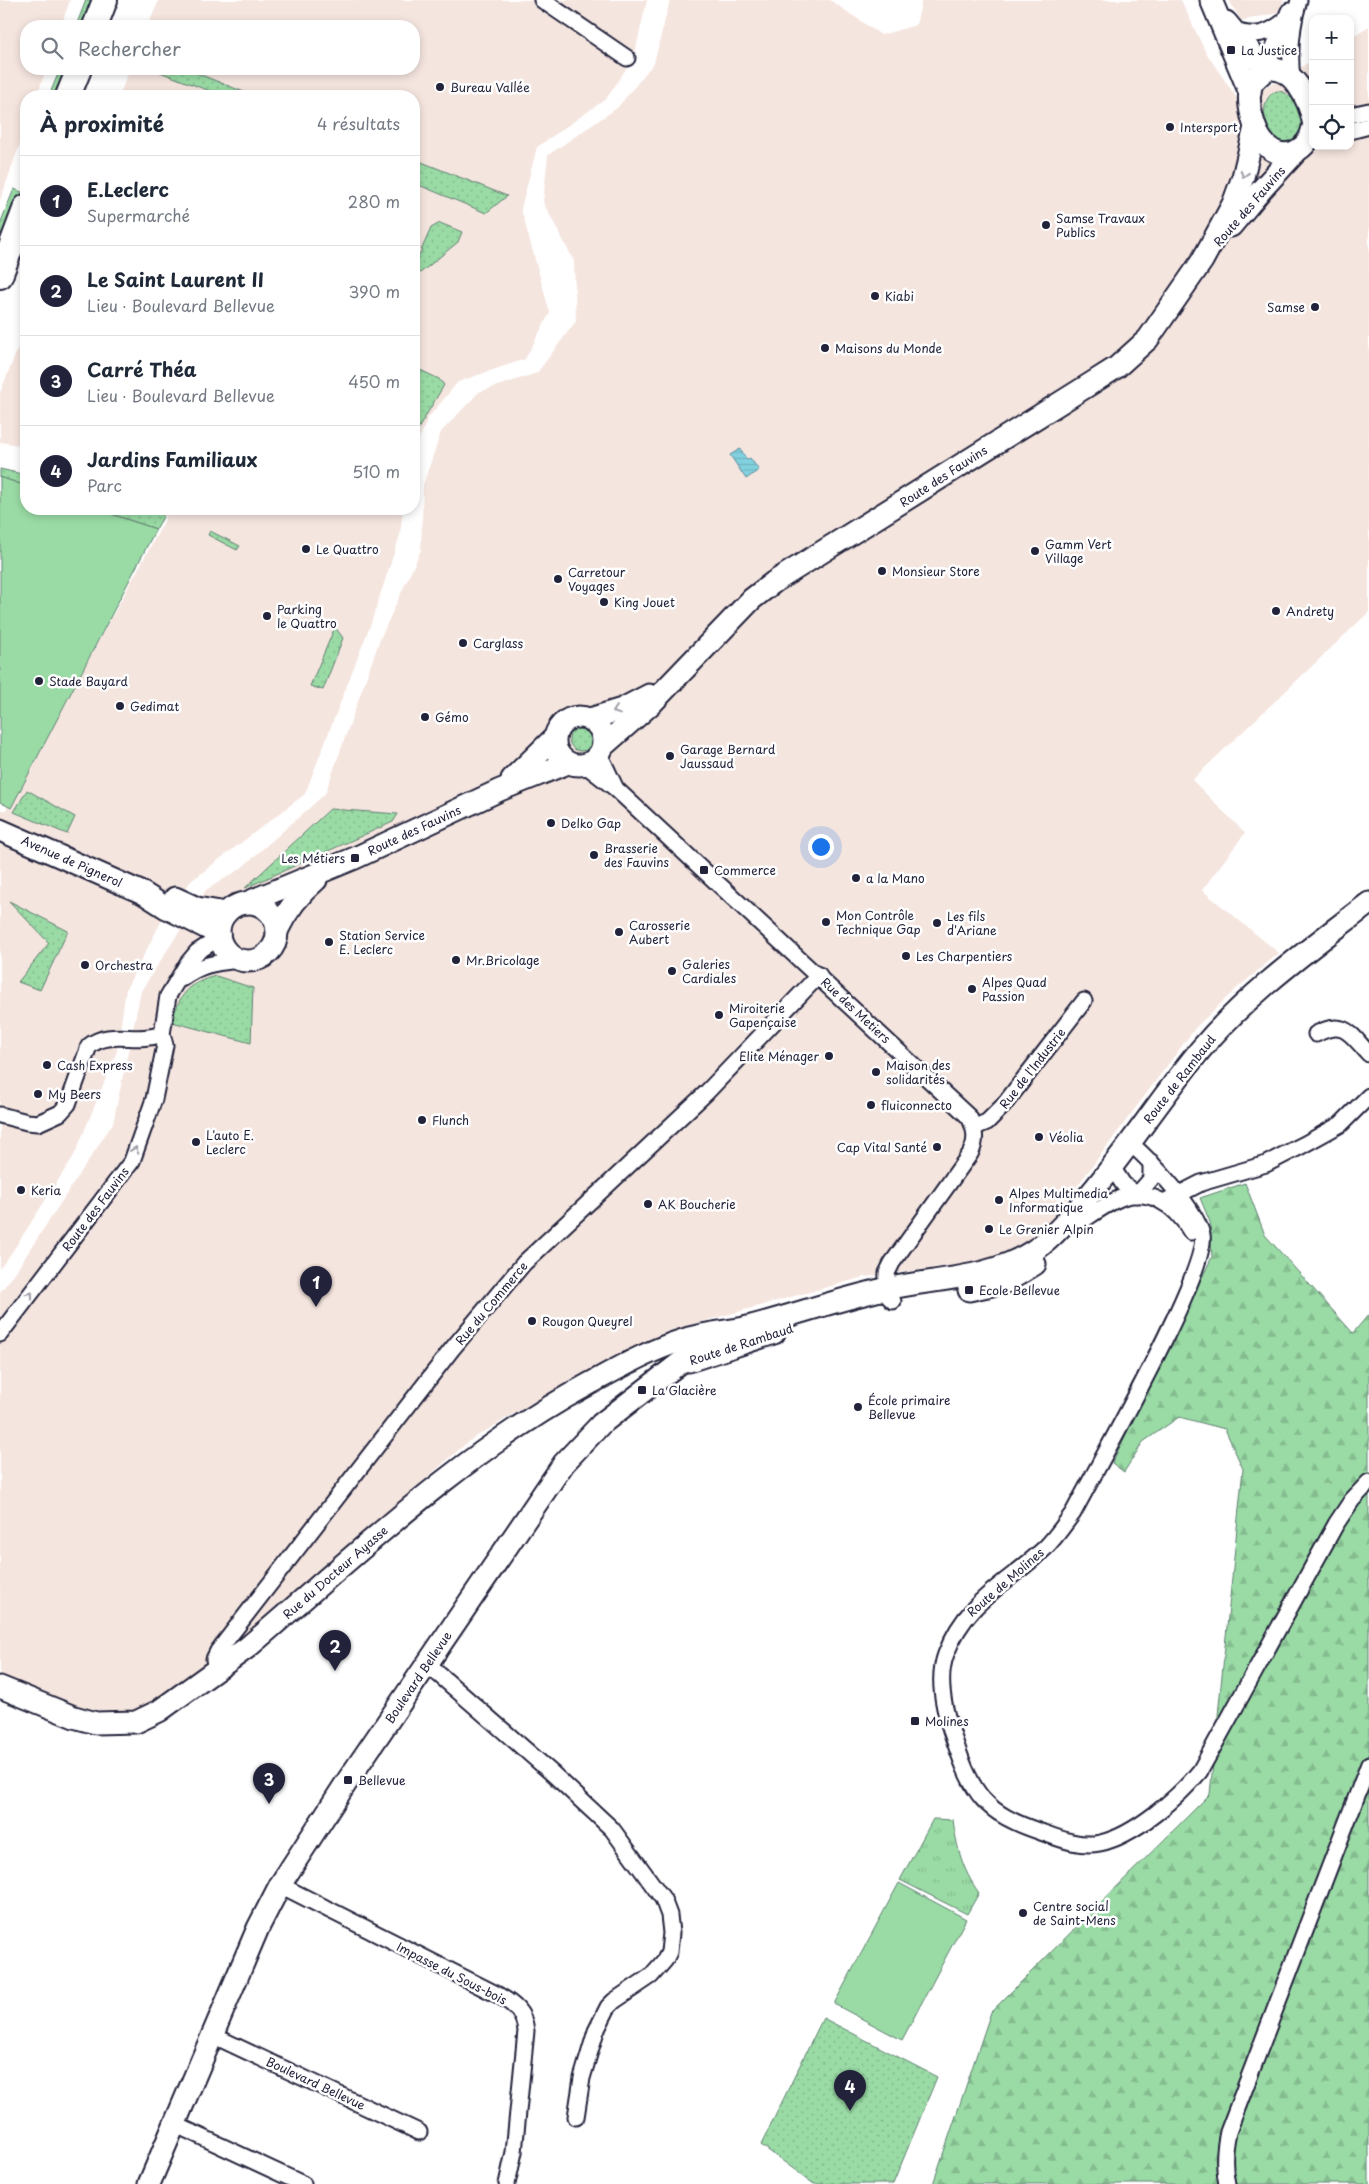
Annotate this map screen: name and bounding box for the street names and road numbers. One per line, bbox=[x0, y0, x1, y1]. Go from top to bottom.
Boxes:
street label: Route des Fauvins bbox=[1209, 161, 1289, 250]
street label: Route des Fauvins bbox=[896, 441, 991, 511]
street label: Route des Fauvins bbox=[364, 800, 464, 860]
street label: Avenue de Pignerol bbox=[19, 831, 125, 891]
street label: Rue des Metiers bbox=[817, 973, 895, 1047]
street label: Rue de l'Industrie bbox=[995, 1024, 1069, 1112]
street label: Route de Rambaud bbox=[1139, 1030, 1220, 1127]
street label: Route des Fauvins bbox=[57, 1163, 133, 1255]
street label: Rue du Commerce bbox=[451, 1257, 531, 1349]
street label: Route de Rambaud bbox=[687, 1319, 796, 1369]
street label: Rue du Docteur Ayasse bbox=[279, 1521, 391, 1623]
street label: Route de Molines bbox=[962, 1543, 1048, 1621]
street label: Boulevard Bellevue bbox=[380, 1627, 456, 1727]
street label: Impasse du Sous-bois bbox=[394, 1937, 511, 2009]
street label: Boulevard Bellevue bbox=[263, 2052, 369, 2114]

